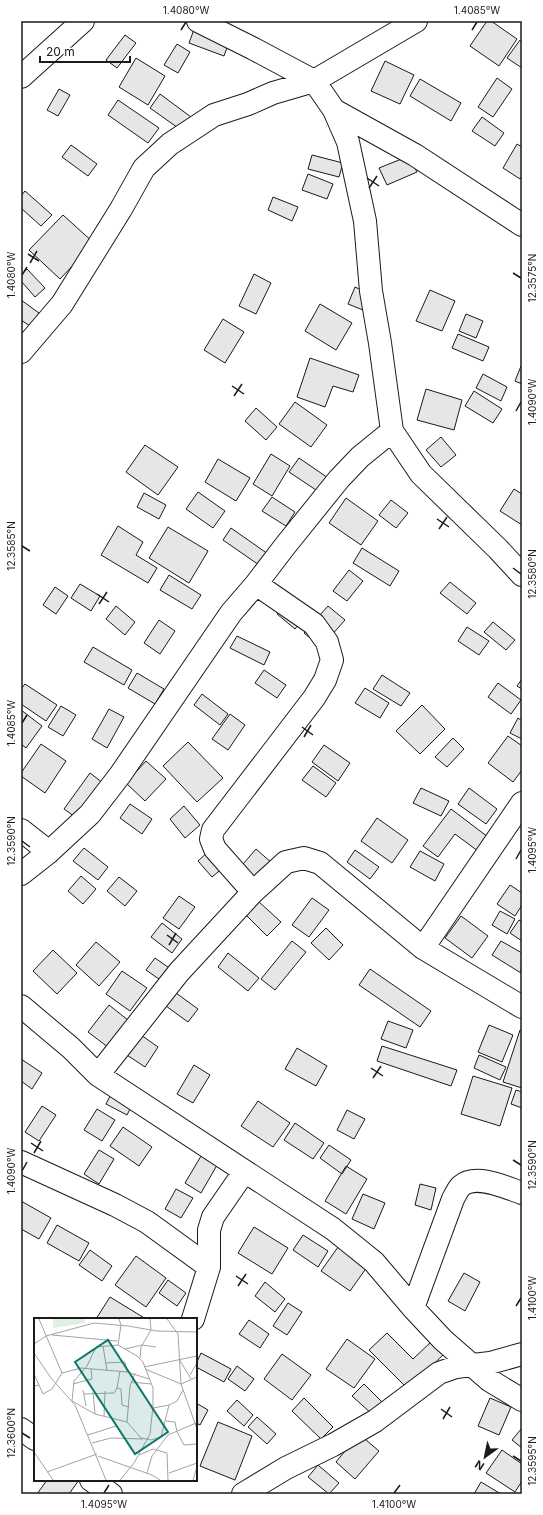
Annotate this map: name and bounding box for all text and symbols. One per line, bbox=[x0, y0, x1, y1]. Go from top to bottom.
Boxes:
text: 1.4080°W bbox=[163, 4, 209, 16]
text: 1.4085°W bbox=[454, 4, 500, 16]
scale bar bbox=[40, 38, 130, 64]
text: 20 m bbox=[46, 44, 75, 59]
text: 1.4080°W bbox=[5, 252, 17, 298]
text: 12.3575°N bbox=[526, 254, 538, 302]
text: 1.4090°W bbox=[526, 379, 538, 425]
text: 12.3585°N bbox=[5, 521, 17, 571]
text: 12.3580°N bbox=[526, 549, 538, 599]
text: 1.4085°W bbox=[5, 700, 17, 746]
text: 12.3590°N bbox=[5, 816, 17, 866]
text: 1.4095°W bbox=[526, 827, 538, 873]
text: 12.3590°N bbox=[526, 1140, 538, 1190]
text: 1.4090°W bbox=[5, 1148, 17, 1194]
text: 1.4100°W bbox=[526, 1276, 538, 1320]
inset map bbox=[34, 1318, 197, 1481]
text: 12.3600°N bbox=[5, 1408, 17, 1458]
text: 12.3595°N bbox=[526, 1436, 538, 1486]
north arrow bbox=[465, 1437, 505, 1477]
text: N bbox=[472, 1457, 487, 1474]
text: 1.4095°W bbox=[81, 1498, 127, 1510]
text: 1.4100°W bbox=[372, 1498, 416, 1510]

